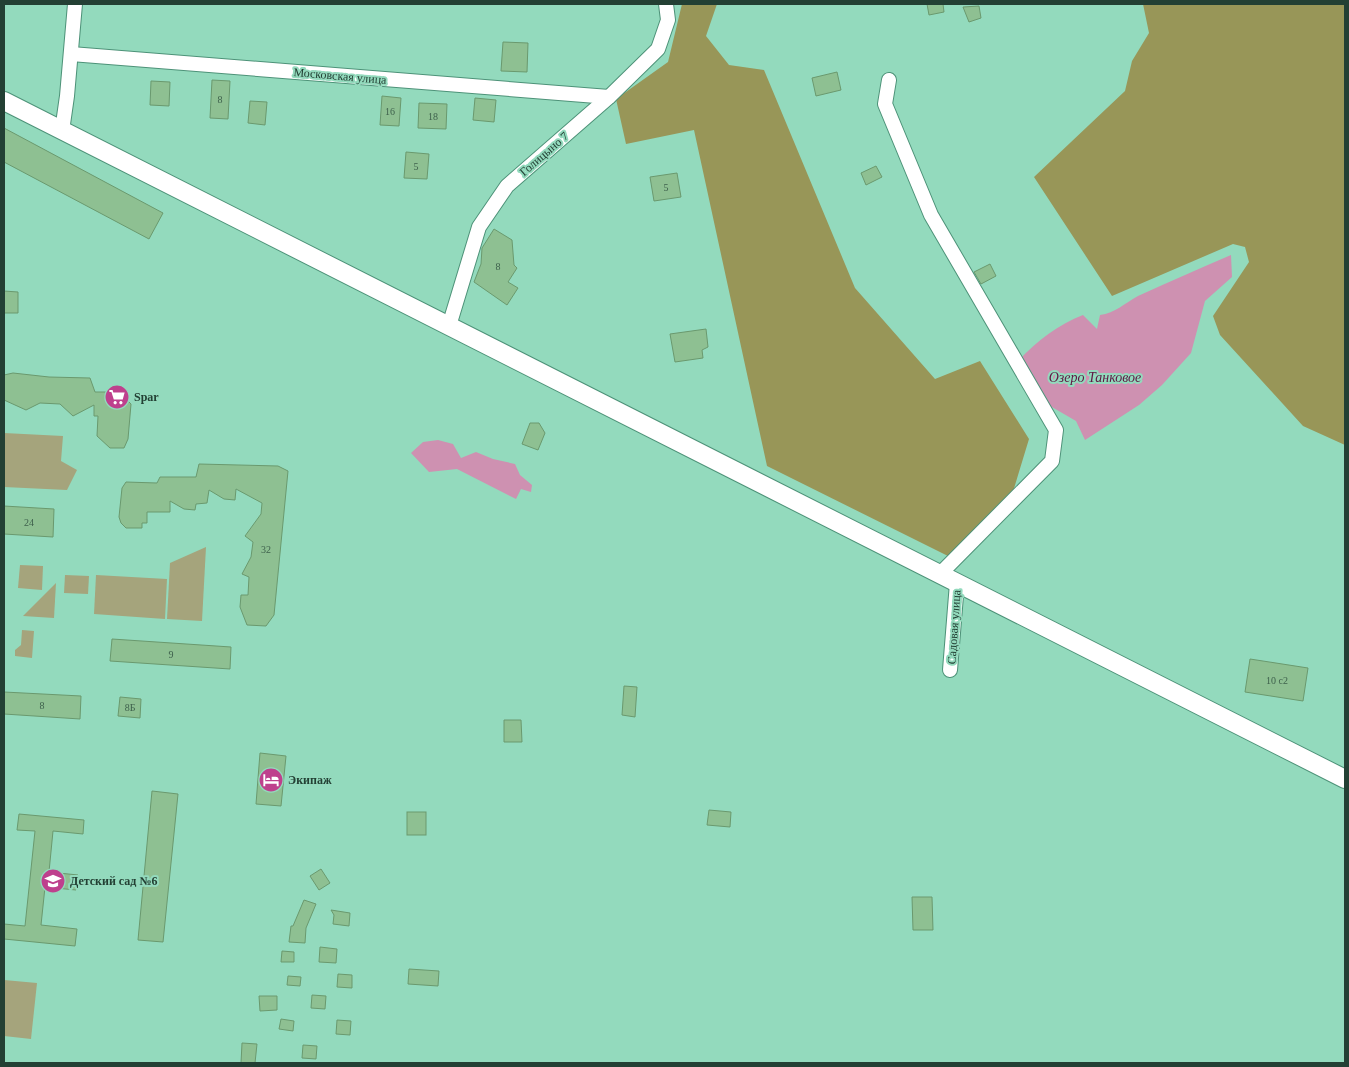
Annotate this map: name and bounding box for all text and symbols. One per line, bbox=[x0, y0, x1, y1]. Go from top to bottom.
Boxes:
street label: Московская улица bbox=[293, 65, 388, 87]
house number: 8 bbox=[218, 94, 223, 105]
house number: 16 bbox=[385, 106, 395, 117]
house number: 18 bbox=[428, 111, 438, 122]
street label: Голицыно 7 bbox=[517, 129, 571, 179]
house number: 5 bbox=[414, 161, 419, 172]
house number: 5 bbox=[664, 182, 669, 193]
house number: 8 bbox=[496, 261, 501, 272]
water label: Озеро Танковое bbox=[1049, 370, 1141, 385]
supermarket icon: Spar bbox=[104, 384, 130, 410]
place label: Spar bbox=[134, 390, 159, 404]
house number: 24 bbox=[24, 517, 34, 528]
house number: 32 bbox=[261, 544, 271, 555]
street label: Садовая улица bbox=[944, 589, 964, 665]
house number: 9 bbox=[169, 649, 174, 660]
house number: 10 с2 bbox=[1266, 675, 1288, 686]
house number: 8 bbox=[40, 700, 45, 711]
house number: 8Б bbox=[125, 702, 136, 713]
hotel icon: Экипаж bbox=[258, 767, 284, 793]
place label: Экипаж bbox=[288, 773, 332, 787]
school or university icon: Детский сад №6 bbox=[40, 868, 66, 894]
place label: Детский сад №6 bbox=[70, 874, 157, 888]

